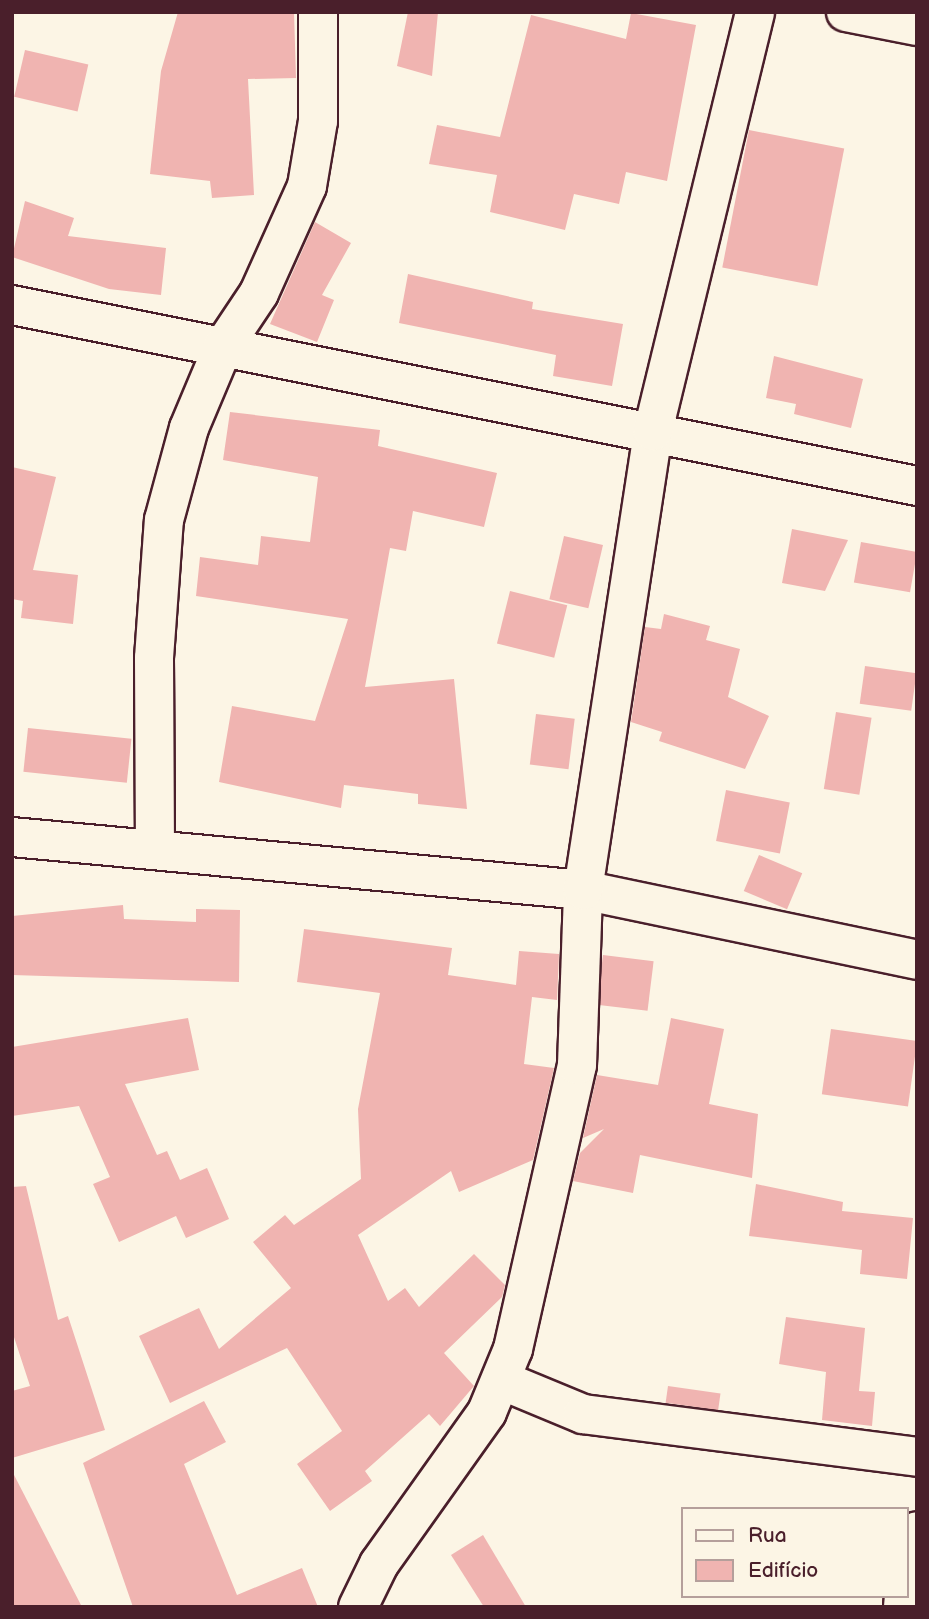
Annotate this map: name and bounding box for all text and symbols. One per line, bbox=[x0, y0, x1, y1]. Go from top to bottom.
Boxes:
legend bbox=[680, 1507, 908, 1598]
text: Rua bbox=[748, 1523, 787, 1548]
text: Edifício bbox=[748, 1558, 818, 1583]

